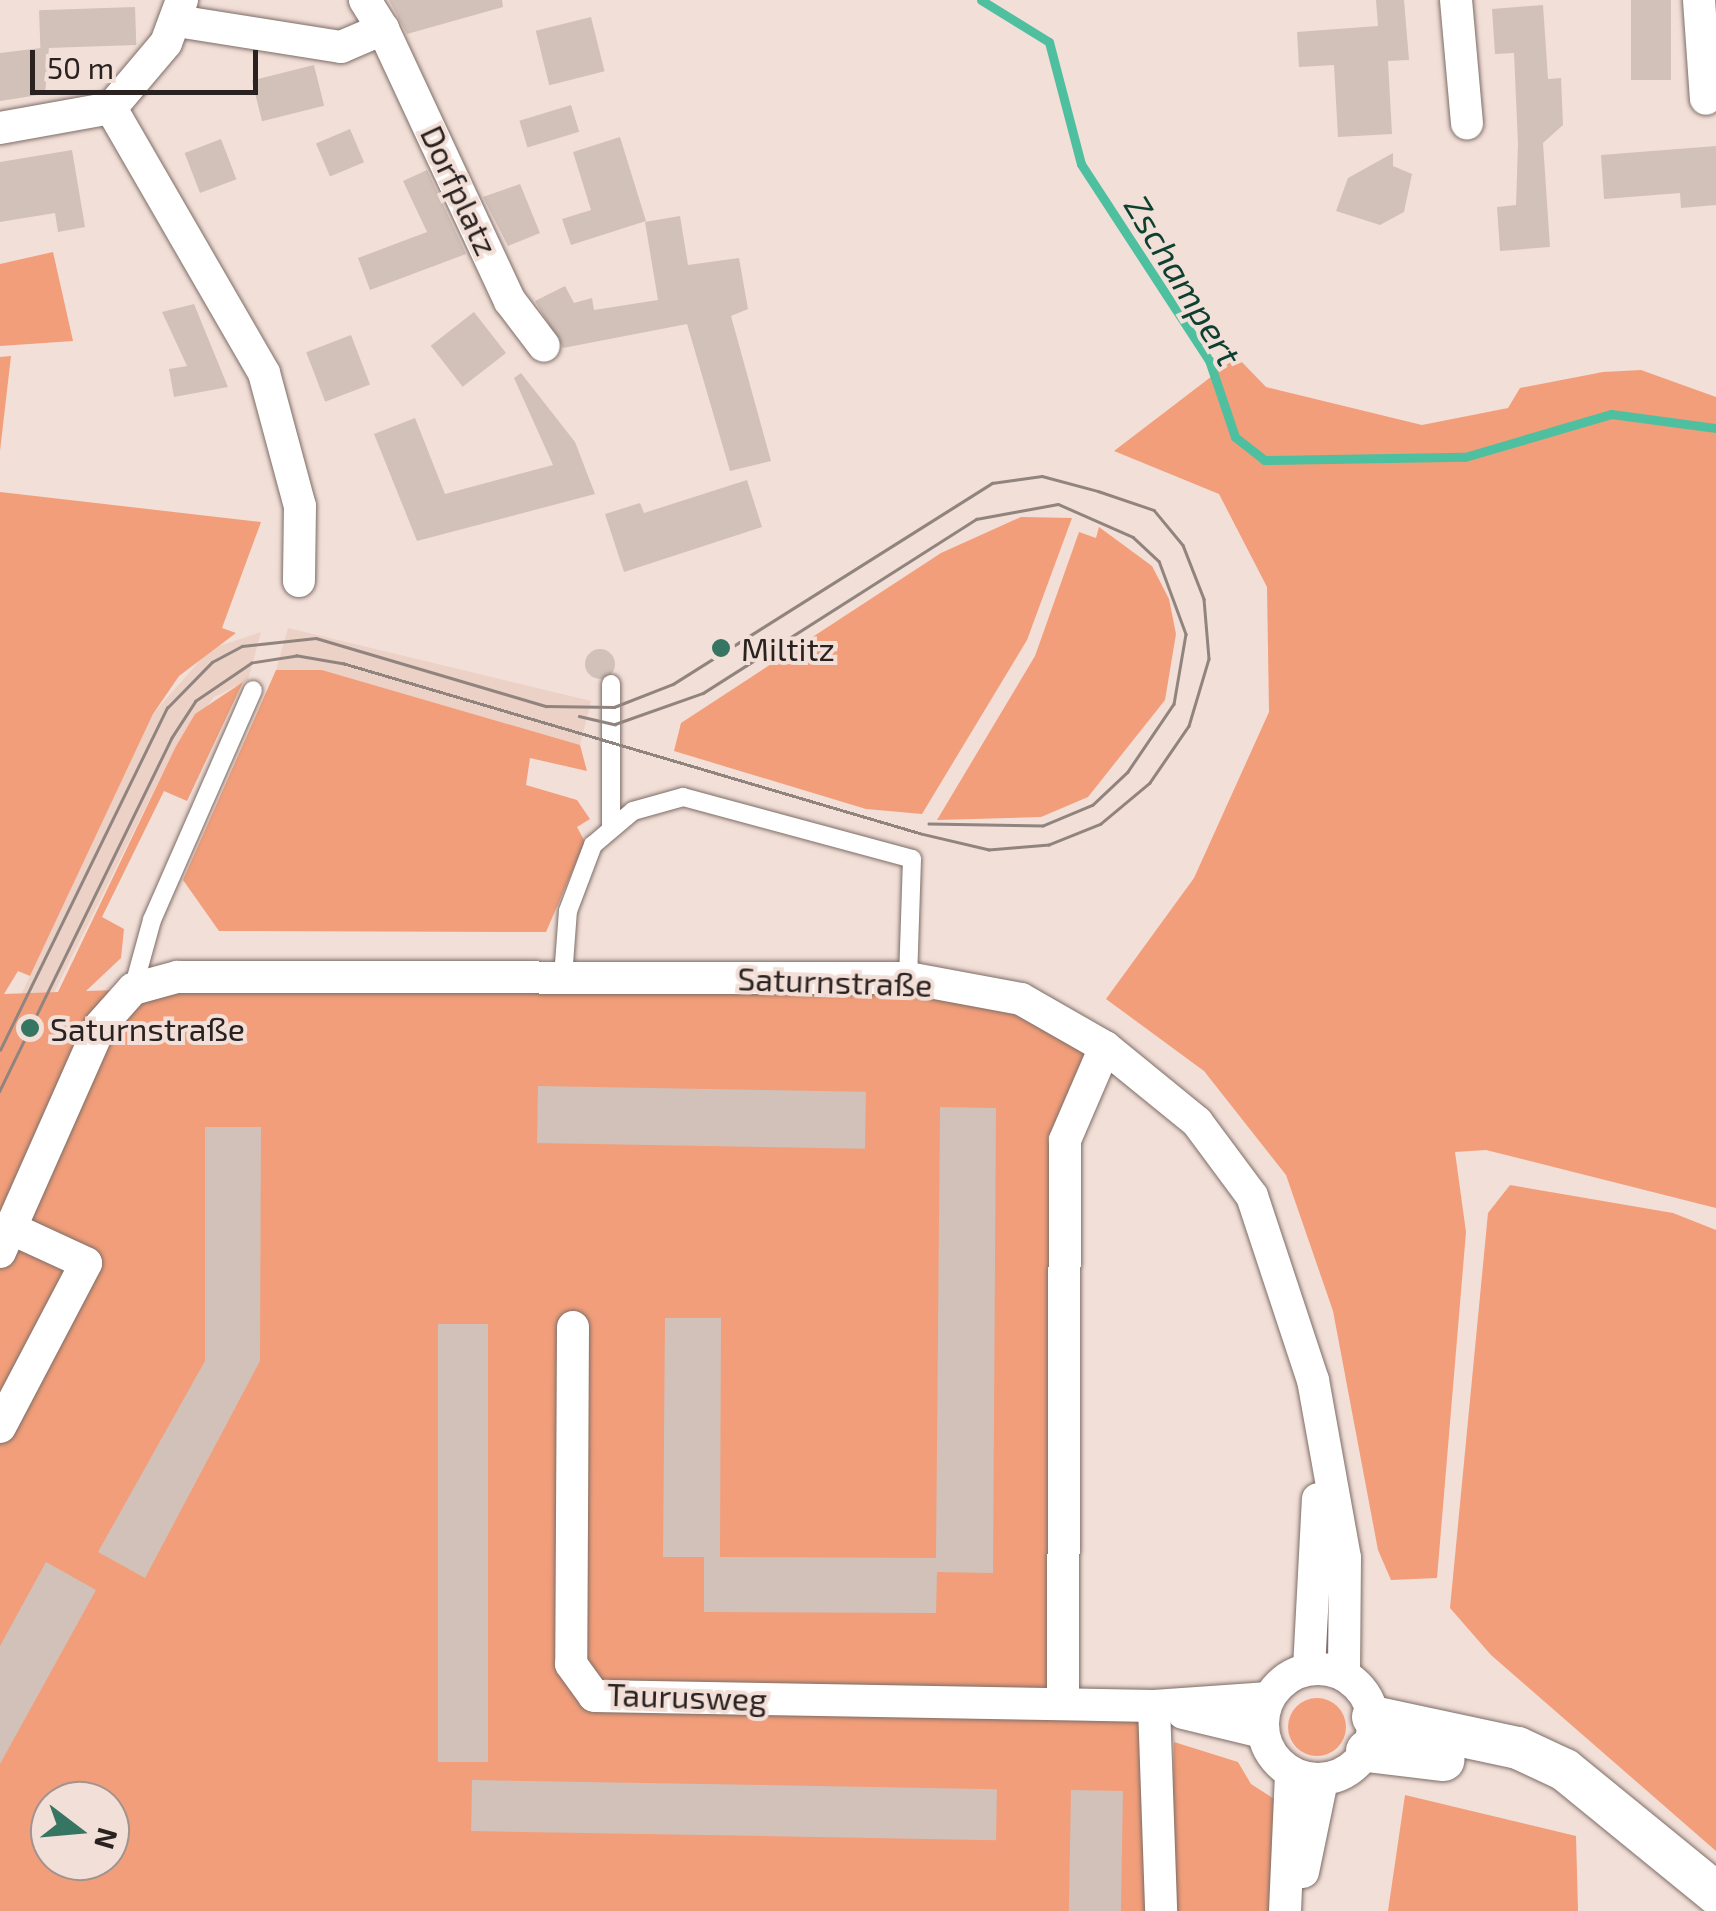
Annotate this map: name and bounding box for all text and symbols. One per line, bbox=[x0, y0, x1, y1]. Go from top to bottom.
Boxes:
scale bar bbox=[35, 30, 262, 92]
text: 50 m bbox=[47, 49, 114, 85]
street label: Dorfplatz bbox=[413, 119, 507, 261]
water label: Zschampert bbox=[1117, 187, 1251, 373]
place label: Miltitz bbox=[741, 629, 835, 667]
marker: Miltitz bbox=[710, 637, 732, 659]
street label: Saturnstraße bbox=[737, 958, 933, 1004]
place label: Saturnstraße bbox=[50, 1009, 245, 1047]
marker: Saturnstraße bbox=[19, 1017, 41, 1039]
street label: Taurusweg bbox=[606, 1674, 768, 1718]
north arrow bbox=[30, 1781, 130, 1881]
text: N bbox=[88, 1824, 126, 1853]

